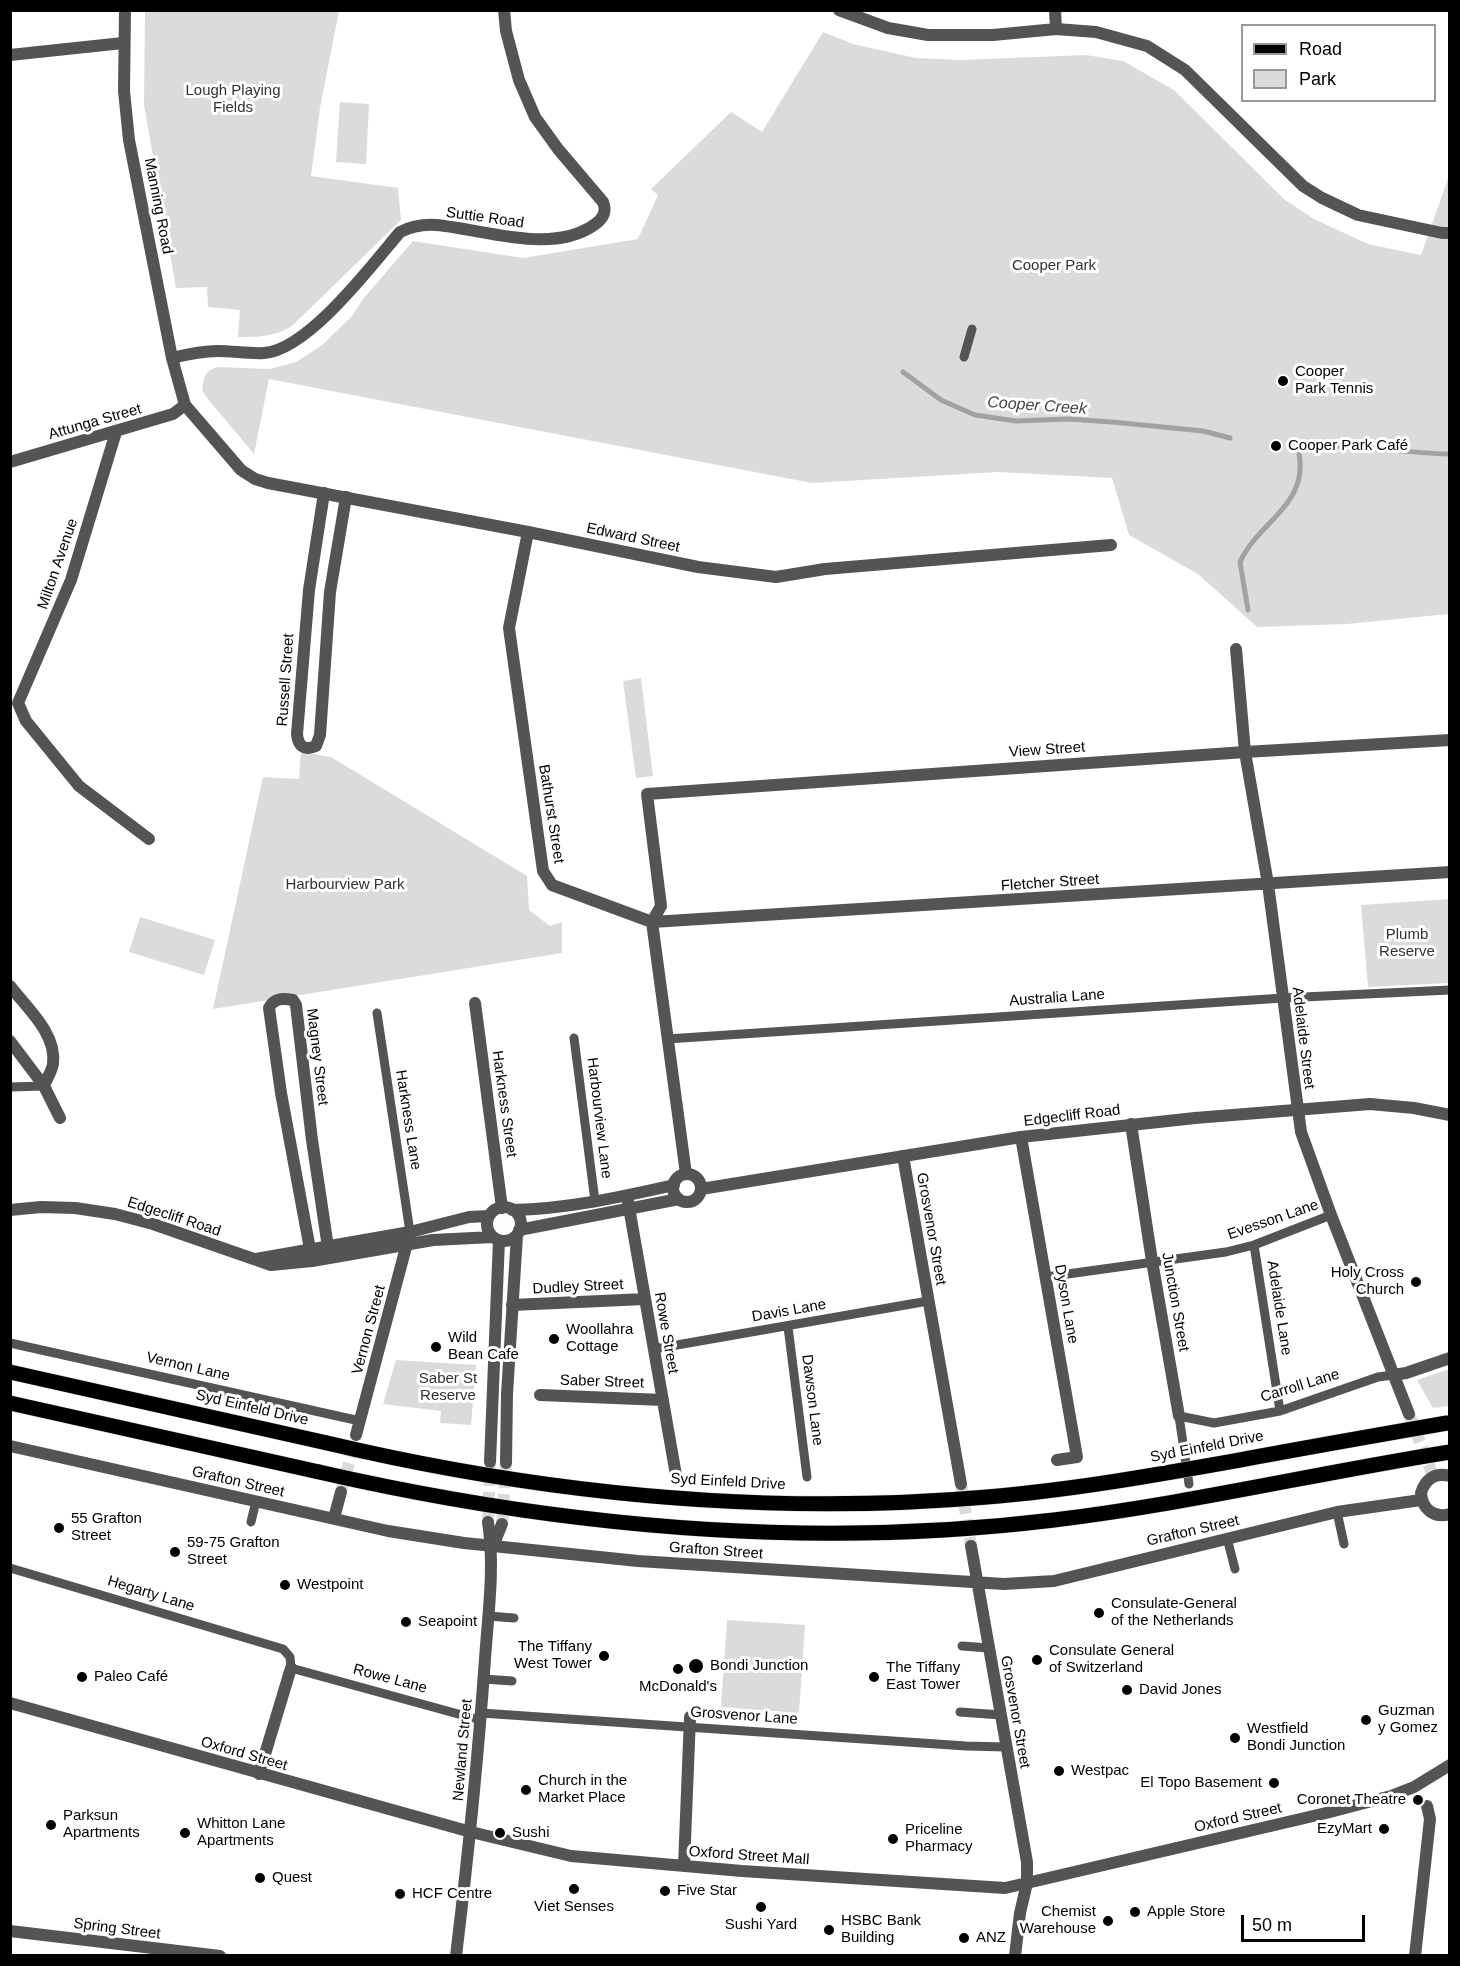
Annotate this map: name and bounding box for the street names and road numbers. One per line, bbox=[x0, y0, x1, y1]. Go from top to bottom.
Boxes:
street label: Manning Road bbox=[140, 156, 176, 256]
street label: Suttie Road bbox=[445, 204, 525, 232]
street label: Attunga Street bbox=[46, 400, 144, 444]
street label: Milton Avenue bbox=[34, 516, 82, 612]
street label: Edward Street bbox=[585, 519, 681, 557]
street label: Russell Street bbox=[274, 633, 298, 727]
street label: View Street bbox=[1008, 738, 1086, 762]
street label: Bathurst Street bbox=[534, 763, 568, 865]
street label: Fletcher Street bbox=[1000, 871, 1100, 895]
street label: Australia Lane bbox=[1009, 986, 1105, 1010]
street label: Adelaide Street bbox=[1288, 986, 1318, 1090]
street label: Magney Street bbox=[302, 1007, 332, 1107]
street label: Harkness Street bbox=[488, 1049, 520, 1159]
street label: Harbourview Lane bbox=[583, 1056, 615, 1180]
street label: Harkness Lane bbox=[391, 1069, 425, 1171]
street label: Edgecliff Road bbox=[1023, 1101, 1121, 1131]
street label: Grosvenor Street bbox=[912, 1171, 950, 1287]
street label: Edgecliff Road bbox=[125, 1193, 223, 1241]
street label: Evesson Lane bbox=[1225, 1196, 1321, 1244]
street label: Junction Street bbox=[1157, 1251, 1193, 1353]
street label: Adelaide Lane bbox=[1263, 1259, 1295, 1357]
street label: Dyson Lane bbox=[1050, 1263, 1082, 1345]
street label: Dudley Street bbox=[532, 1276, 624, 1298]
street label: Vernon Street bbox=[348, 1283, 390, 1377]
street label: Rowe Street bbox=[650, 1291, 682, 1375]
street label: Davis Lane bbox=[750, 1296, 828, 1326]
street label: Vernon Lane bbox=[145, 1349, 231, 1385]
street label: Dawson Lane bbox=[797, 1353, 827, 1447]
street label: Carroll Lane bbox=[1258, 1365, 1342, 1407]
street label: Saber Street bbox=[560, 1372, 644, 1392]
street label: Syd Einfeld Drive bbox=[194, 1386, 310, 1430]
street label: Syd Einfeld Drive bbox=[1149, 1427, 1265, 1467]
street label: Grafton Street bbox=[190, 1463, 286, 1501]
street label: Syd Einfeld Drive bbox=[670, 1470, 786, 1494]
street label: Grafton Street bbox=[1145, 1512, 1241, 1550]
street label: Grafton Street bbox=[668, 1539, 764, 1563]
street label: Hegarty Lane bbox=[105, 1572, 197, 1616]
street label: Grosvenor Street bbox=[996, 1654, 1034, 1770]
street label: Rowe Lane bbox=[351, 1660, 429, 1698]
street label: Newland Street bbox=[450, 1698, 476, 1802]
street label: Grosvenor Lane bbox=[690, 1703, 798, 1729]
street label: Oxford Street bbox=[199, 1733, 289, 1775]
street label: Oxford Street bbox=[1193, 1799, 1283, 1837]
street label: Oxford Street Mall bbox=[688, 1843, 810, 1869]
street label: Spring Street bbox=[72, 1915, 162, 1943]

